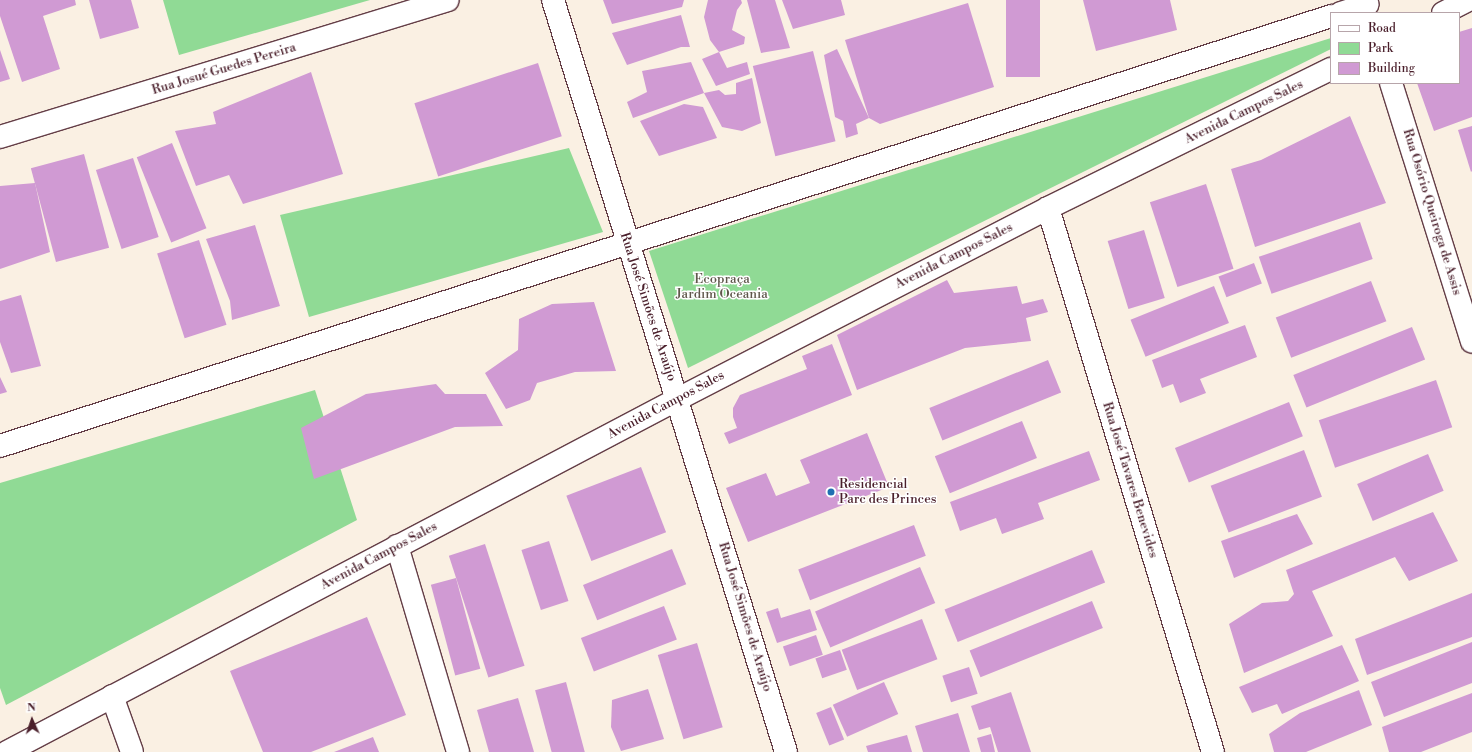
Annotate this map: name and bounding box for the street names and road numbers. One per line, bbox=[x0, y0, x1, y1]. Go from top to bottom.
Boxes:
street label: Rua Josué Guedes Pereira bbox=[150, 40, 298, 98]
street label: Avenida Campos Sales bbox=[1182, 76, 1306, 148]
street label: Rua Osório Queiroga de Assis bbox=[1399, 127, 1465, 297]
street label: Avenida Campos Sales bbox=[893, 220, 1015, 292]
street label: Rua José Simões de Araújo bbox=[617, 231, 679, 383]
street label: Avenida Campos Sales bbox=[605, 368, 727, 442]
street label: Rua José Tavares Benevides bbox=[1099, 400, 1161, 560]
street label: Avenida Campos Sales bbox=[318, 519, 440, 593]
street label: Rua José Simões de Araújo bbox=[715, 540, 775, 694]

